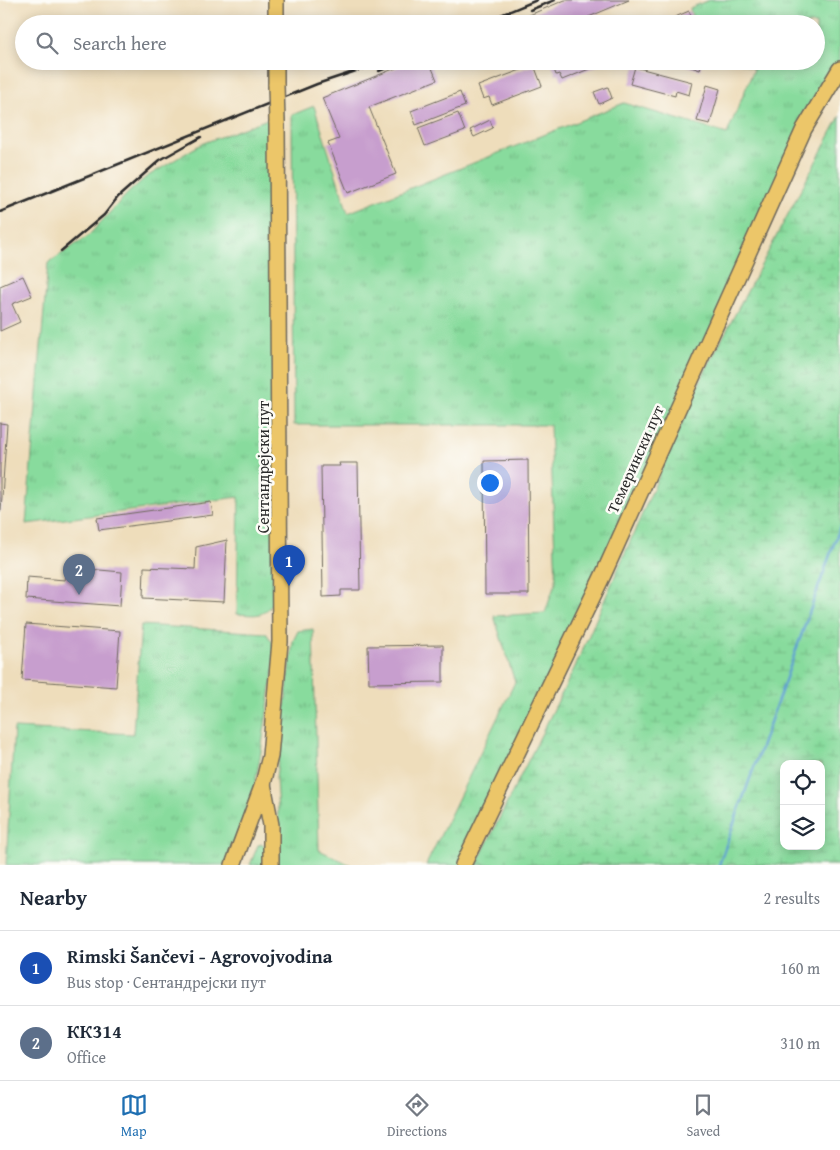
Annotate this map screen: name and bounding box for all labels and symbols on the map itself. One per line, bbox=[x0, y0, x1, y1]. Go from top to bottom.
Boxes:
street label: Сентандрејски пут bbox=[251, 400, 275, 533]
street label: Темерински пут bbox=[600, 401, 670, 517]
your location bbox=[477, 470, 503, 496]
pin: 1 bbox=[273, 545, 305, 586]
pin: 2 bbox=[63, 554, 95, 595]

